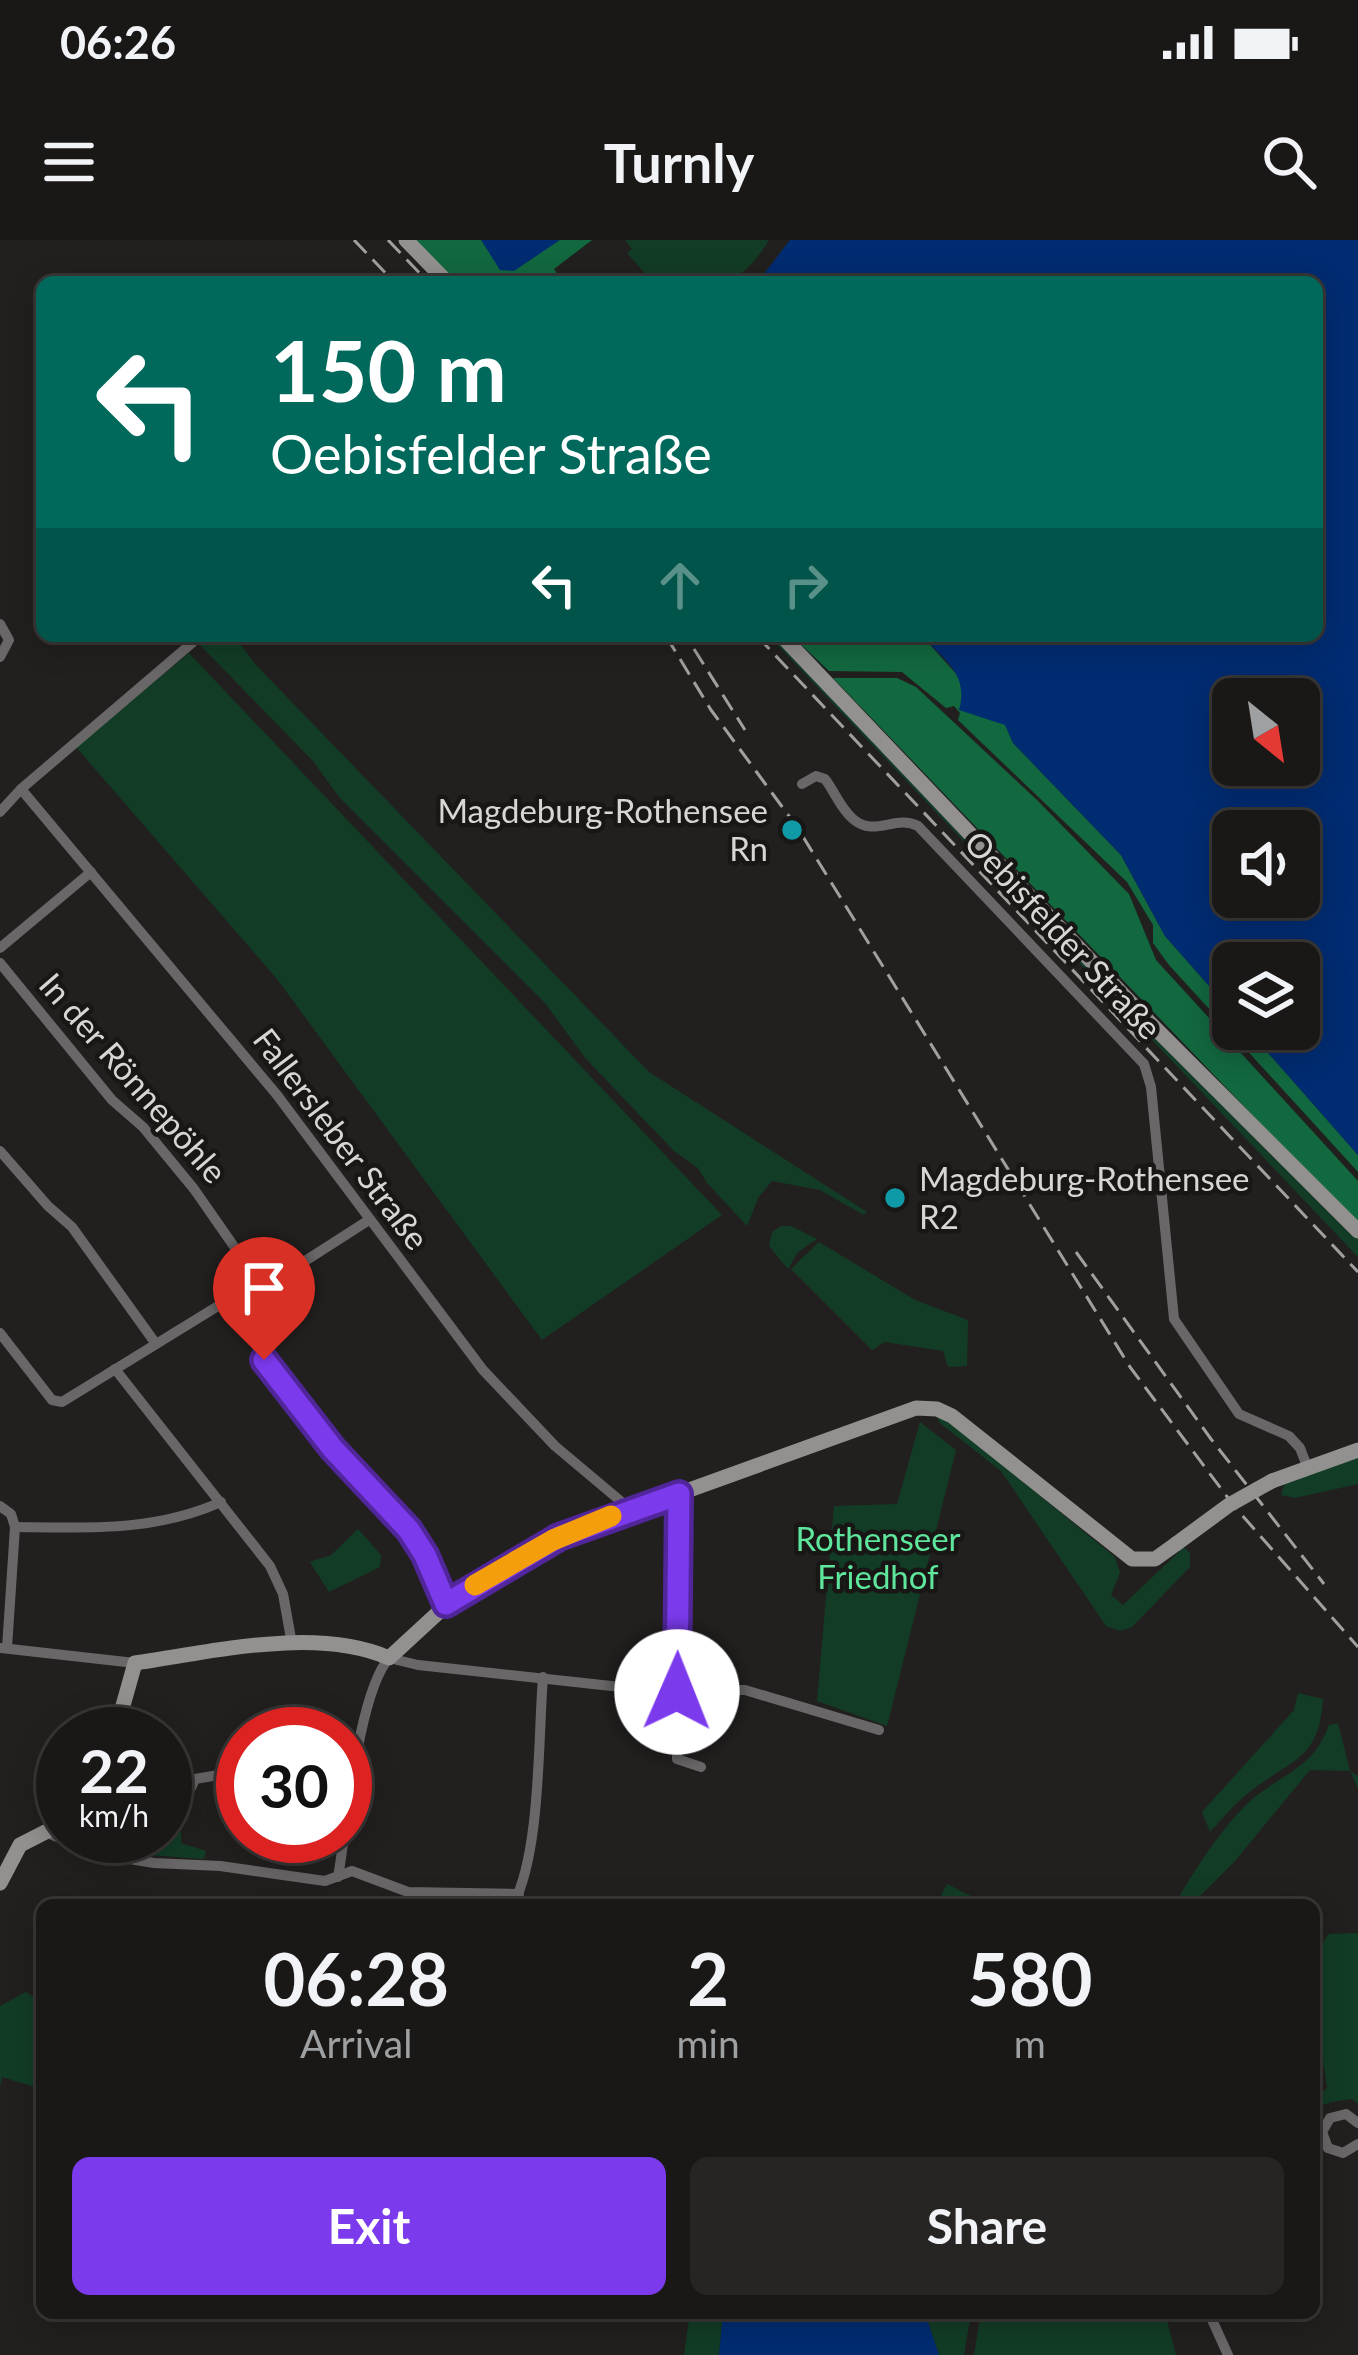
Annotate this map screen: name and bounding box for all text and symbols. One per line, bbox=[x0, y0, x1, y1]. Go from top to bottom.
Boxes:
text: 06:26 bbox=[60, 15, 176, 69]
icon: menu bbox=[36, 129, 102, 195]
icon: search bbox=[1256, 129, 1322, 195]
text: Turnly bbox=[604, 130, 754, 195]
text: 150 m bbox=[270, 319, 507, 420]
icon: left bbox=[72, 324, 228, 480]
text: Oebisfelder Straße bbox=[270, 421, 712, 486]
icon: left bbox=[521, 552, 587, 618]
icon: ahead bbox=[647, 552, 713, 618]
icon: right bbox=[773, 552, 839, 618]
north arrow bbox=[1212, 678, 1320, 786]
map controls bbox=[1212, 678, 1320, 1050]
place label: Magdeburg-Rothensee Rn bbox=[437, 790, 768, 868]
button: sound bbox=[1212, 810, 1320, 918]
marker: Magdeburg-Rothensee Rn bbox=[779, 817, 805, 843]
street label: Oebisfelder Straße bbox=[957, 822, 1170, 1047]
button: layers bbox=[1212, 942, 1320, 1050]
street label: In der Rönnepöhle bbox=[32, 964, 236, 1190]
street label: Fallersleber Straße bbox=[246, 1020, 438, 1257]
place label: Magdeburg-Rothensee R2 bbox=[919, 1158, 1250, 1236]
marker: Magdeburg-Rothensee R2 bbox=[882, 1185, 908, 1211]
pin bbox=[213, 1237, 315, 1360]
icon: arrive bbox=[231, 1255, 297, 1321]
park label: Rothenseer Friedhof bbox=[795, 1518, 961, 1596]
position arrow bbox=[614, 1629, 740, 1755]
speed limit sign: 30 bbox=[216, 1707, 372, 1863]
text: 22 bbox=[79, 1734, 149, 1806]
text: km/h bbox=[79, 1797, 149, 1833]
text: 06:28 bbox=[263, 1935, 449, 2021]
text: 2 bbox=[687, 1935, 729, 2021]
text: 580 bbox=[967, 1935, 1092, 2021]
text: Arrival bbox=[300, 2020, 412, 2066]
text: min bbox=[677, 2020, 740, 2066]
text: m bbox=[1014, 2020, 1046, 2066]
button: Exit bbox=[72, 2157, 666, 2295]
button: Share bbox=[690, 2157, 1284, 2295]

